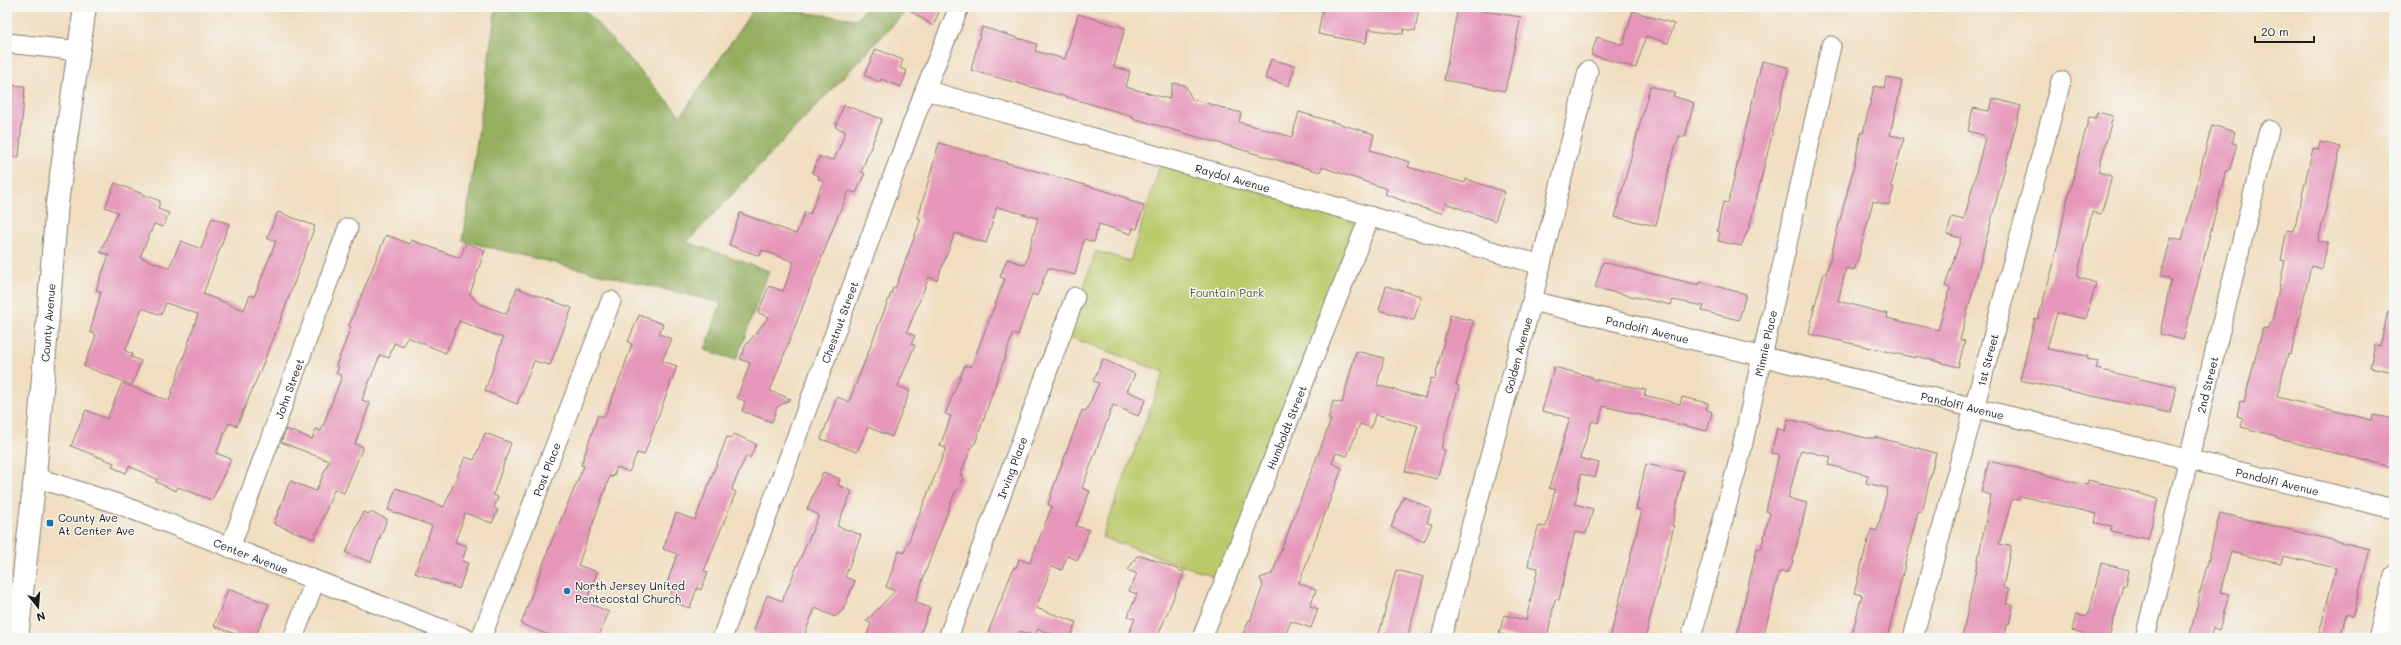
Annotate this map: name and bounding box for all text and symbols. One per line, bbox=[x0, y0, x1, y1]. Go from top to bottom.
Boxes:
scale bar bbox=[2255, 18, 2314, 44]
text: 20 m bbox=[2261, 23, 2289, 39]
street label: Raydol Avenue bbox=[1193, 160, 1272, 195]
street label: Chestnut Street bbox=[817, 279, 861, 365]
street label: County Avenue bbox=[37, 282, 58, 362]
park label: Fountain Park bbox=[1190, 285, 1264, 300]
street label: Minnie Place bbox=[1750, 308, 1780, 378]
street label: Pandolfi Avenue bbox=[1604, 312, 1691, 346]
street label: Golden Avenue bbox=[1500, 315, 1535, 395]
street label: 1st Street bbox=[1973, 332, 2001, 388]
street label: 2nd Street bbox=[2193, 354, 2221, 414]
street label: John Street bbox=[271, 356, 307, 421]
street label: Humboldt Street bbox=[1262, 383, 1310, 471]
street label: Pandolfi Avenue bbox=[1919, 388, 2006, 422]
street label: Irving Place bbox=[993, 434, 1030, 501]
street label: Post Place bbox=[529, 440, 563, 498]
street label: Pandolfi Avenue bbox=[2234, 464, 2321, 498]
place label: County Ave At Center Ave bbox=[58, 510, 135, 538]
marker: County Ave At Center Ave bbox=[45, 518, 55, 528]
street label: Center Avenue bbox=[211, 534, 291, 577]
place label: North Jersey United Pentecostal Church bbox=[575, 578, 685, 606]
marker: North Jersey United Pentecostal Church bbox=[562, 586, 572, 596]
north arrow bbox=[18, 587, 58, 627]
text: N bbox=[35, 609, 47, 625]

